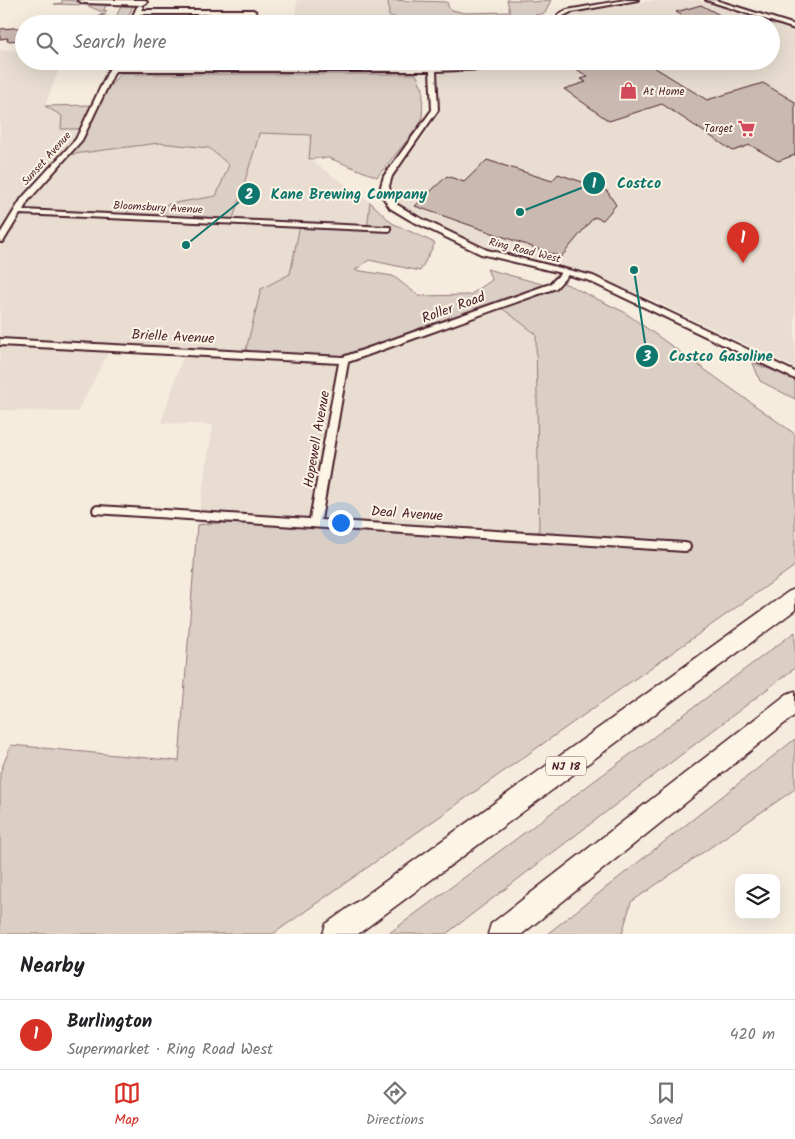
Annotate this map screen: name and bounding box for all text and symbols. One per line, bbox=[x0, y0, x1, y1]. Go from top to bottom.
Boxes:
search box bbox=[15, 15, 780, 70]
text: Search here bbox=[73, 28, 167, 58]
icon: search bbox=[33, 29, 61, 57]
shop icon: At Home bbox=[619, 81, 639, 101]
place label: At Home bbox=[643, 83, 684, 101]
supermarket icon: Target bbox=[737, 118, 757, 138]
place label: Target bbox=[704, 120, 734, 138]
street label: Sunset Avenue bbox=[17, 127, 76, 190]
callout: Costco bbox=[582, 168, 671, 198]
text: 1 bbox=[592, 172, 597, 196]
text: Costco bbox=[617, 172, 661, 196]
callout: Kane Brewing Company bbox=[236, 179, 438, 209]
text: 2 bbox=[245, 183, 254, 207]
text: Kane Brewing Company bbox=[271, 183, 427, 207]
street label: Bloomsbury Avenue bbox=[113, 197, 203, 219]
pin: 1 bbox=[727, 222, 759, 263]
street label: Ring Road West bbox=[487, 233, 563, 269]
street label: Roller Road bbox=[419, 286, 489, 330]
street label: Brielle Avenue bbox=[131, 324, 216, 350]
callout: Costco Gasoline bbox=[634, 341, 783, 371]
text: 3 bbox=[642, 345, 651, 369]
text: Costco Gasoline bbox=[669, 345, 774, 369]
street label: Hopewell Avenue bbox=[298, 388, 336, 489]
street label: Deal Avenue bbox=[370, 501, 444, 528]
your location bbox=[328, 510, 354, 536]
road number: NJ 18 bbox=[546, 756, 586, 776]
map controls bbox=[735, 874, 780, 919]
button: layers bbox=[735, 874, 780, 919]
text: Nearby bbox=[20, 950, 85, 983]
text: Burlington bbox=[67, 1007, 152, 1037]
text: 1 bbox=[34, 1022, 38, 1047]
text: 420 m bbox=[730, 1022, 775, 1047]
text: Supermarket · Ring Road West bbox=[67, 1037, 273, 1062]
tab: Map bbox=[113, 1079, 141, 1131]
tab: Directions bbox=[366, 1079, 424, 1131]
tab: Saved bbox=[649, 1079, 682, 1131]

